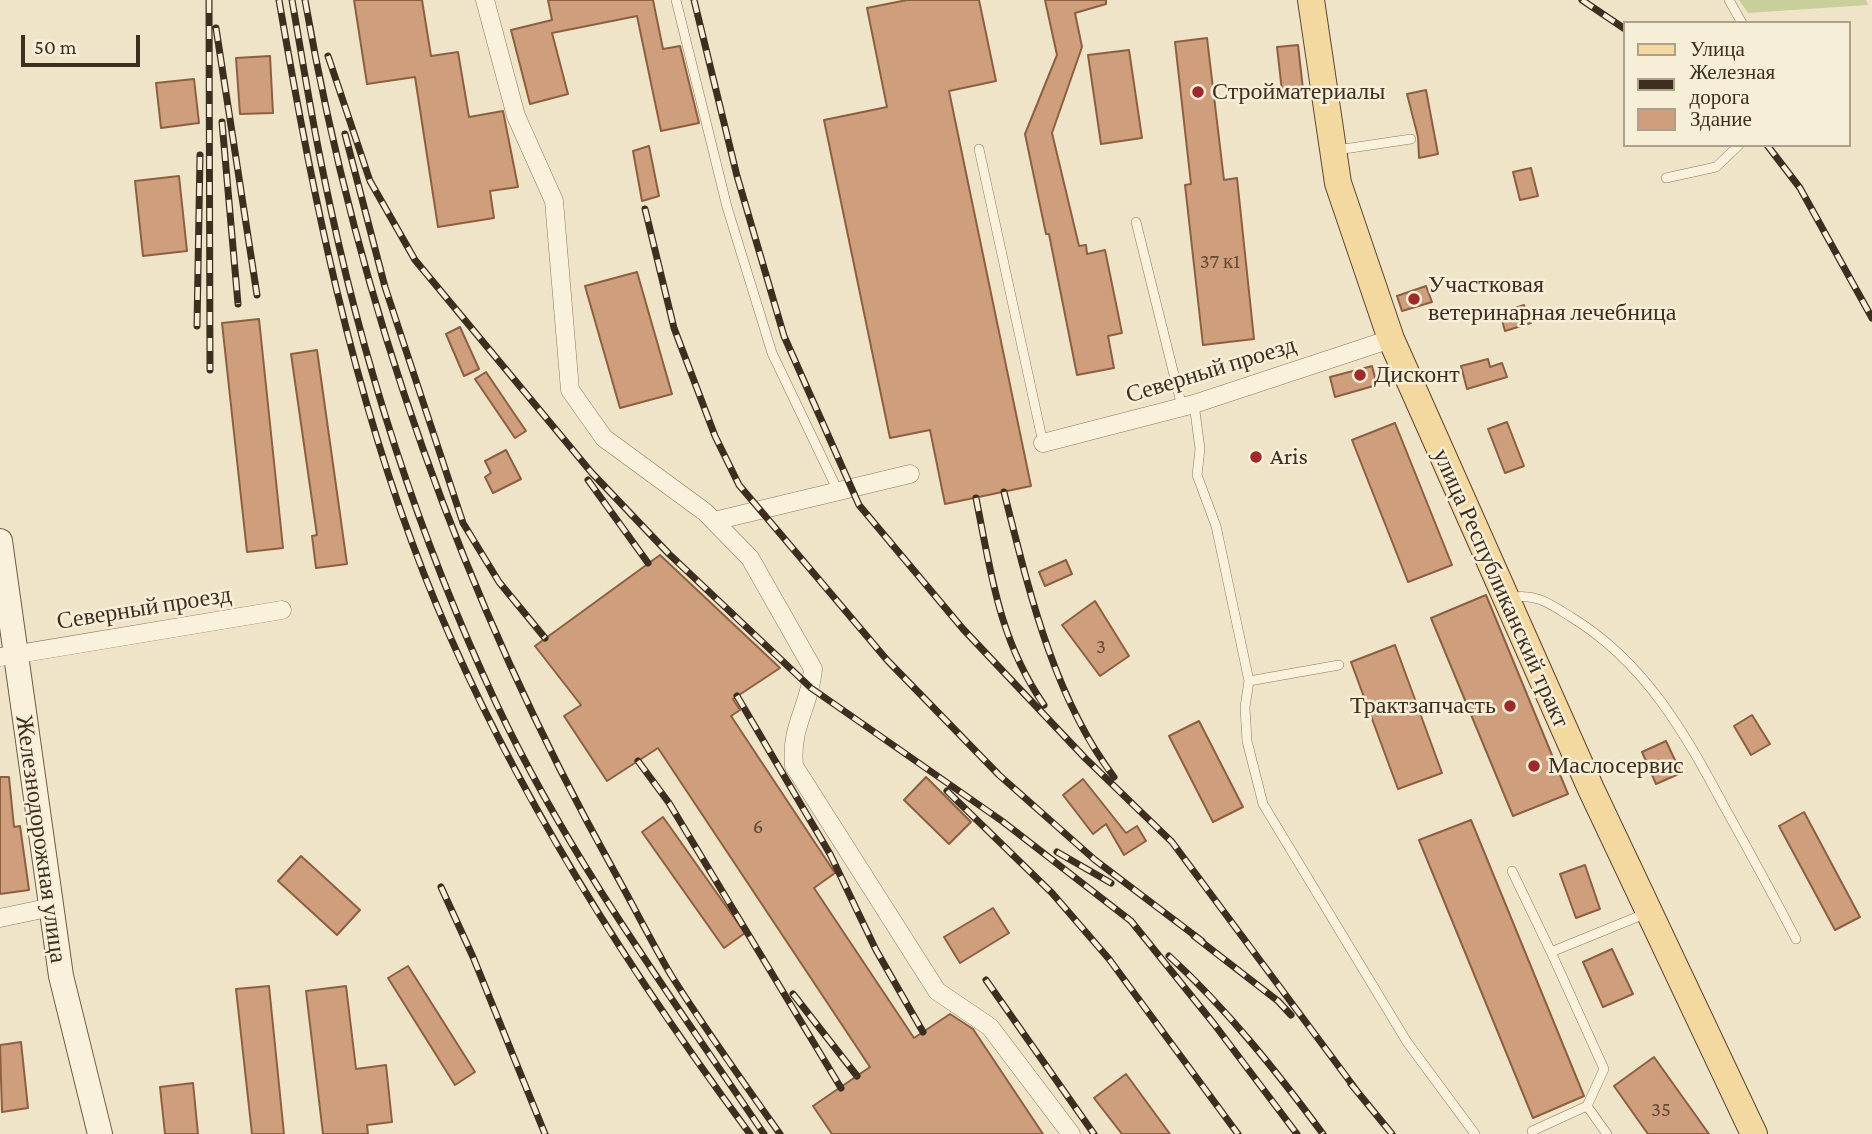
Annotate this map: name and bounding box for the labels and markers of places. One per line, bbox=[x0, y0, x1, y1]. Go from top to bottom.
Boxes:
place label: Стройматериалы bbox=[1212, 78, 1385, 106]
marker: Стройматериалы bbox=[1190, 84, 1206, 100]
place label: Участковая ветеринарная лечебница bbox=[1428, 271, 1677, 327]
marker: Участковая ветеринарная лечебница bbox=[1406, 291, 1422, 307]
place label: Дисконт bbox=[1374, 361, 1460, 389]
marker: Дисконт bbox=[1352, 367, 1368, 383]
place label: Aris bbox=[1270, 443, 1308, 471]
marker: Aris bbox=[1248, 449, 1264, 465]
place label: Трактзапчасть bbox=[1350, 692, 1496, 720]
marker: Трактзапчасть bbox=[1502, 698, 1518, 714]
place label: Маслосервис bbox=[1548, 752, 1684, 780]
marker: Маслосервис bbox=[1526, 758, 1542, 774]

